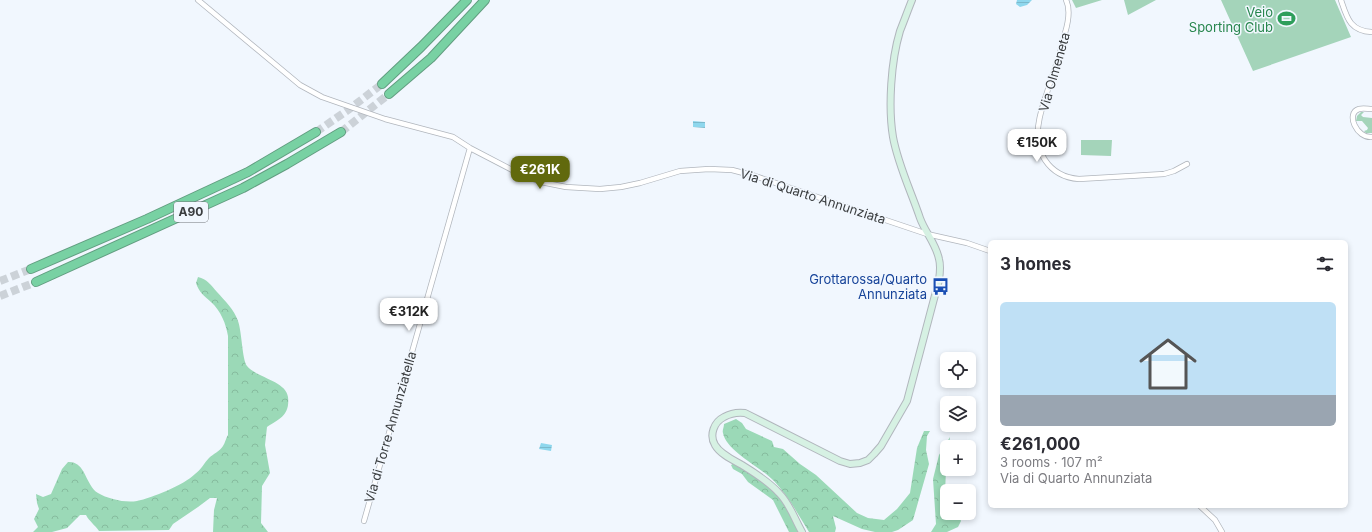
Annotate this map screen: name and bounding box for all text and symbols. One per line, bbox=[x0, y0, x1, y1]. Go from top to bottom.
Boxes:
place label: Veio Sporting Club bbox=[1189, 4, 1273, 35]
sports icon: Veio Sporting Club bbox=[1276, 9, 1296, 29]
street label: Via Olmeneta bbox=[1035, 30, 1073, 114]
pin: €150K bbox=[1009, 129, 1065, 163]
text: €150K bbox=[1017, 134, 1057, 150]
pin: €261K bbox=[512, 156, 568, 190]
text: €261K bbox=[520, 161, 560, 177]
street label: Via di Quarto Annunziata bbox=[738, 165, 888, 227]
road number: A90 bbox=[174, 202, 208, 222]
icon: filters bbox=[1314, 253, 1336, 275]
text: 3 homes bbox=[1000, 254, 1071, 274]
place label: Grottarossa/Quarto Annunziata bbox=[809, 271, 927, 302]
bus stop icon: Grottarossa/Quarto Annunziata bbox=[930, 276, 950, 296]
pin: €312K bbox=[381, 298, 437, 332]
text: €312K bbox=[389, 303, 429, 319]
icon: home bbox=[1132, 328, 1204, 400]
street label: Via di Torre Annunziatella bbox=[361, 350, 419, 504]
map controls bbox=[940, 352, 976, 520]
button: locate bbox=[940, 352, 976, 388]
button: layers bbox=[940, 396, 976, 432]
text: €261,000 bbox=[1000, 434, 1080, 454]
button: + bbox=[940, 440, 976, 476]
text: 3 rooms · 107 m² bbox=[1000, 454, 1103, 470]
text: Via di Quarto Annunziata bbox=[1000, 470, 1152, 486]
button: − bbox=[940, 484, 976, 520]

